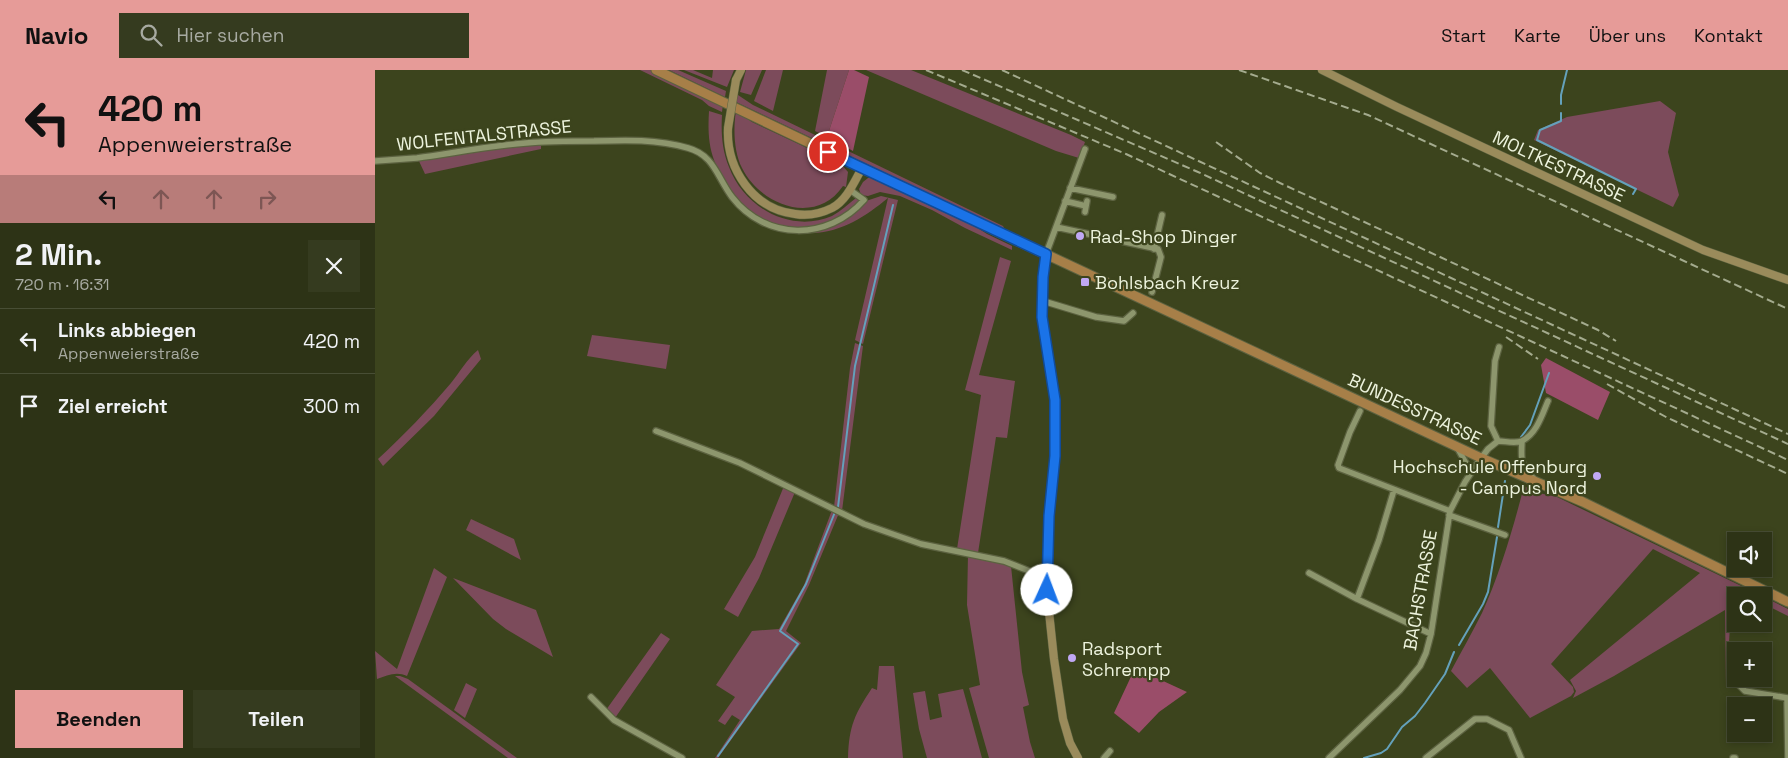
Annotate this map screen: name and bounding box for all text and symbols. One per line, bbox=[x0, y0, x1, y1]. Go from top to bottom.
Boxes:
search box bbox=[119, 13, 469, 58]
text: Navio bbox=[25, 20, 89, 51]
icon: search bbox=[137, 21, 165, 49]
text: Hier suchen bbox=[177, 23, 284, 48]
text: Start bbox=[1441, 24, 1486, 47]
text: Karte bbox=[1514, 24, 1561, 47]
text: Über uns bbox=[1589, 24, 1666, 47]
text: Kontakt bbox=[1694, 24, 1763, 47]
text: 420 m bbox=[98, 87, 203, 131]
icon: left bbox=[15, 90, 80, 155]
street label: WOLFENTALSTRASSE bbox=[395, 114, 573, 156]
street label: MOLTKESTRASSE bbox=[1489, 125, 1629, 207]
text: Appenweierstraße bbox=[98, 130, 292, 158]
pin bbox=[807, 131, 849, 173]
icon: arrive bbox=[814, 138, 842, 166]
icon: left bbox=[94, 185, 122, 213]
icon: ahead bbox=[147, 185, 175, 213]
icon: ahead bbox=[200, 185, 228, 213]
icon: right bbox=[253, 185, 281, 213]
place label: Rad-Shop Dinger bbox=[1090, 225, 1237, 248]
marker: Rad-Shop Dinger bbox=[1074, 230, 1086, 242]
text: 2 Min. bbox=[15, 235, 102, 274]
button: close bbox=[308, 240, 360, 292]
place label: Bohlsbach Kreuz bbox=[1095, 271, 1240, 294]
text: 720 m · 16:31 bbox=[15, 274, 110, 295]
marker: Bohlsbach Kreuz bbox=[1079, 276, 1091, 288]
text: Links abbiegen bbox=[58, 318, 196, 343]
icon: left bbox=[15, 327, 43, 355]
text: 420 m bbox=[303, 329, 360, 354]
text: Appenweierstraße bbox=[58, 343, 199, 364]
street label: BUNDESSTRASSE bbox=[1344, 368, 1486, 450]
icon: arrive bbox=[15, 392, 43, 420]
text: Ziel erreicht bbox=[58, 394, 168, 419]
text: 300 m bbox=[303, 394, 360, 419]
place label: Hochschule Offenburg - Campus Nord bbox=[1393, 455, 1587, 499]
marker: Hochschule Offenburg - Campus Nord bbox=[1591, 470, 1603, 482]
street label: BACHSTRASSE bbox=[1398, 528, 1442, 652]
map controls bbox=[1727, 532, 1772, 742]
button: sound bbox=[1727, 532, 1772, 577]
position arrow bbox=[1020, 563, 1072, 615]
button: search bbox=[1727, 587, 1772, 632]
place label: Radsport Schrempp bbox=[1082, 637, 1171, 681]
button: + bbox=[1727, 642, 1772, 687]
marker: Radsport Schrempp bbox=[1066, 652, 1078, 664]
button: Beenden bbox=[15, 690, 183, 748]
button: Teilen bbox=[193, 690, 360, 748]
button: − bbox=[1727, 697, 1772, 742]

